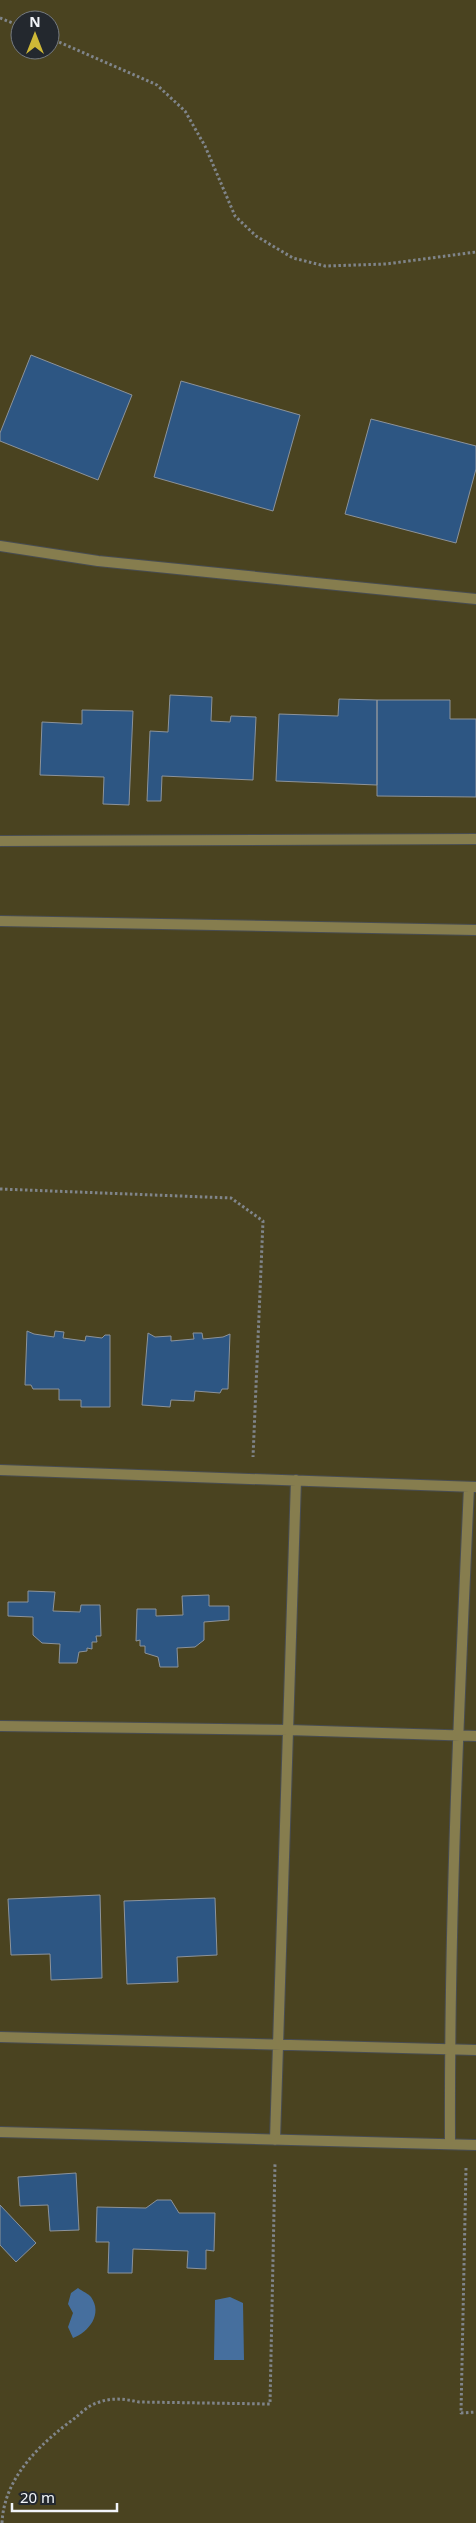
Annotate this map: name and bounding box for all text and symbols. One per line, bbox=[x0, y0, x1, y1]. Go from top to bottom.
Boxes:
north arrow bbox=[10, 10, 60, 60]
text: N bbox=[29, 12, 41, 31]
scale bar bbox=[12, 2480, 118, 2512]
text: 20 m bbox=[20, 2487, 55, 2507]

